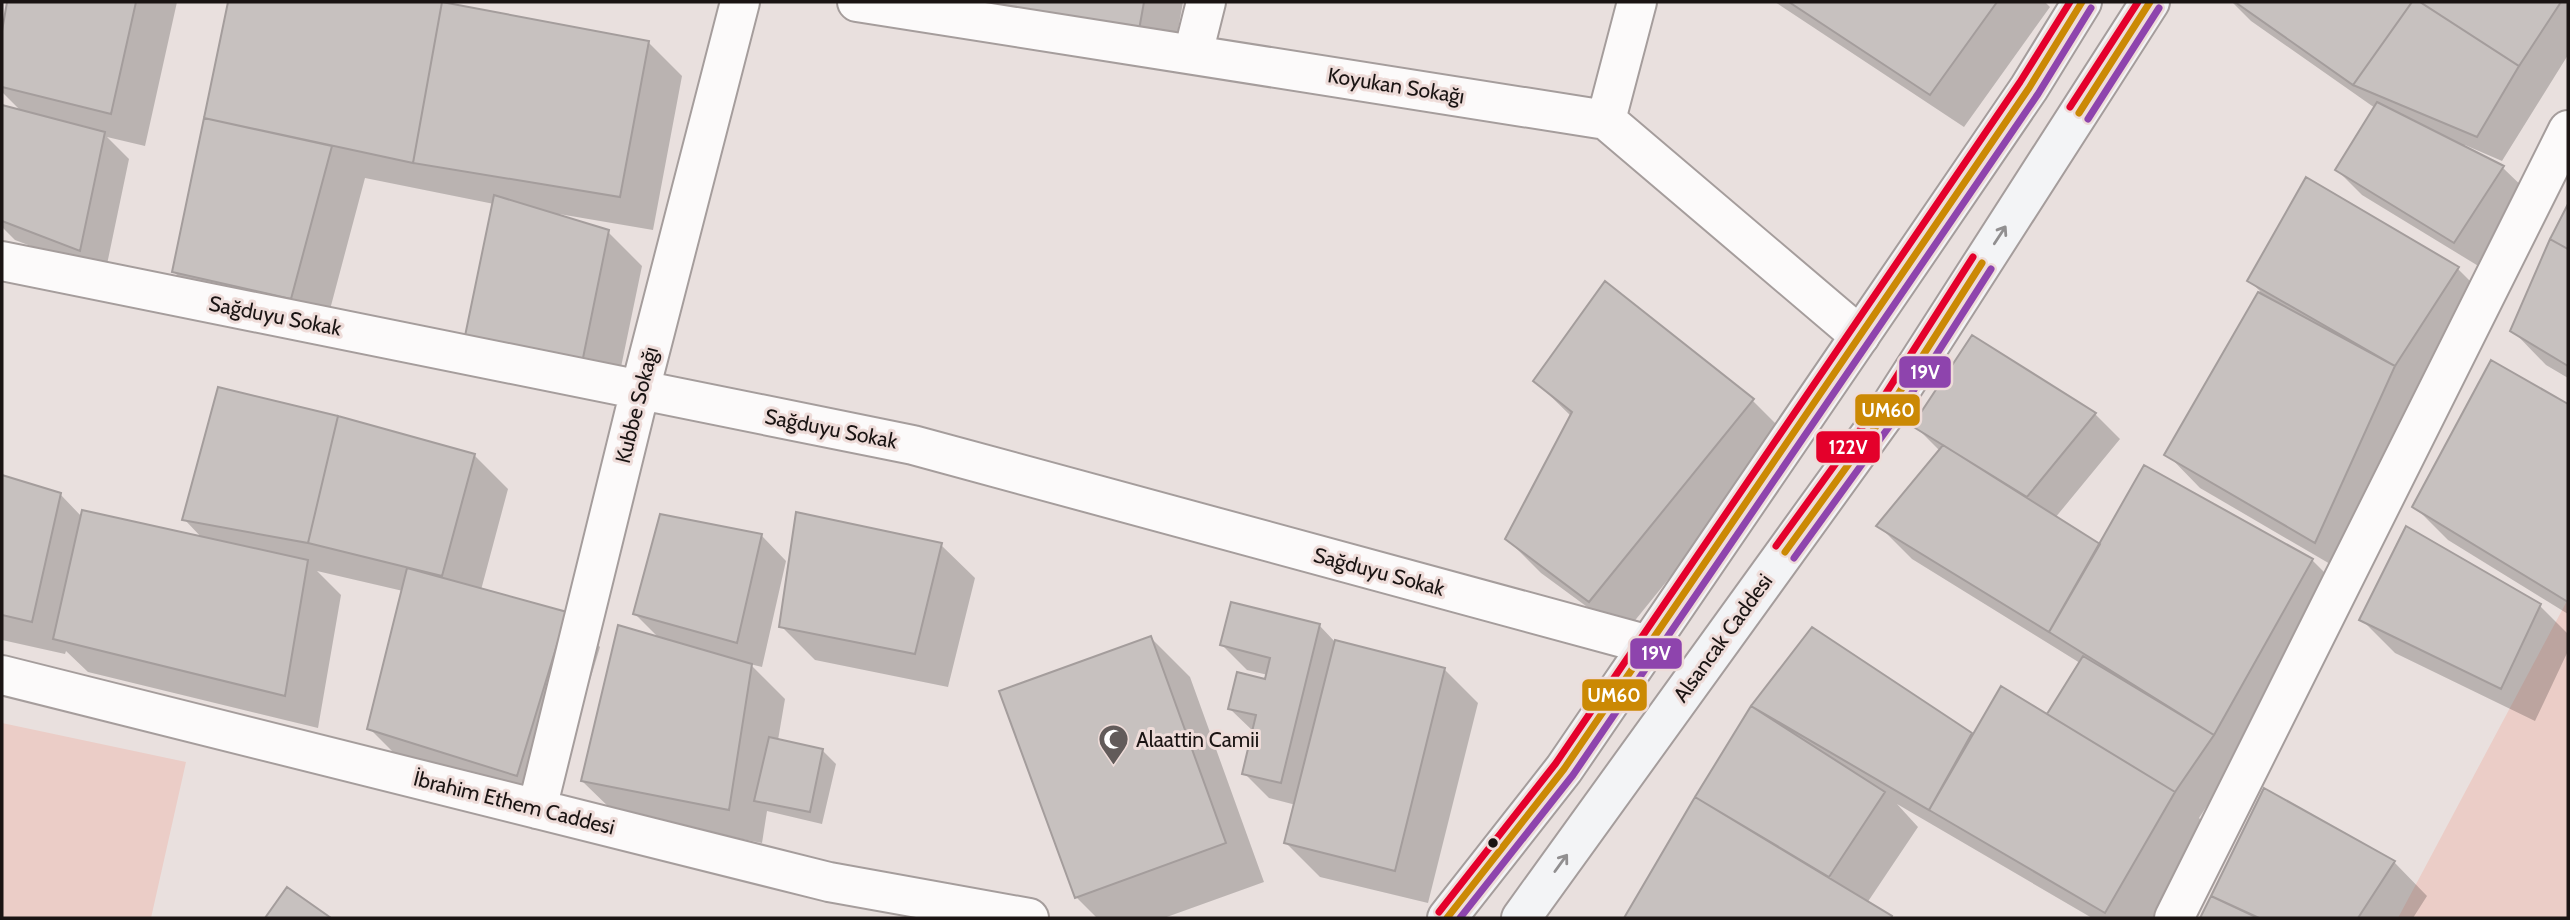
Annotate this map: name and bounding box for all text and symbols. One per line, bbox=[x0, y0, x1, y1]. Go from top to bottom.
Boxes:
street label: Koyukan Sokağı bbox=[1326, 62, 1466, 109]
one-way arrow bbox=[1993, 226, 2007, 245]
street label: Sağduyu Sokak bbox=[207, 290, 344, 341]
street label: Kubbe Sokağı bbox=[610, 344, 663, 466]
line badge: 19V bbox=[1898, 355, 1952, 389]
text: 19V bbox=[1910, 361, 1940, 384]
line badge: UM60 bbox=[1854, 393, 1921, 427]
text: UM60 bbox=[1861, 399, 1915, 422]
street label: Sağduyu Sokak bbox=[763, 403, 900, 454]
line badge: 122V bbox=[1815, 430, 1881, 464]
text: 122V bbox=[1829, 436, 1868, 459]
street label: Sağduyu Sokak bbox=[1311, 542, 1448, 601]
street label: Alsancak Caddesi bbox=[1668, 569, 1777, 707]
line badge: 19V bbox=[1629, 637, 1683, 670]
text: 19V bbox=[1641, 642, 1671, 665]
line badge: UM60 bbox=[1581, 678, 1648, 712]
text: UM60 bbox=[1587, 684, 1641, 707]
mosque icon: Alaattin Camii bbox=[1096, 723, 1130, 767]
place label: Alaattin Camii bbox=[1136, 727, 1259, 752]
street label: İbrahim Ethem Caddesi bbox=[411, 765, 617, 840]
unlabelled marker bbox=[1486, 836, 1500, 850]
one-way arrow bbox=[1554, 854, 1568, 873]

